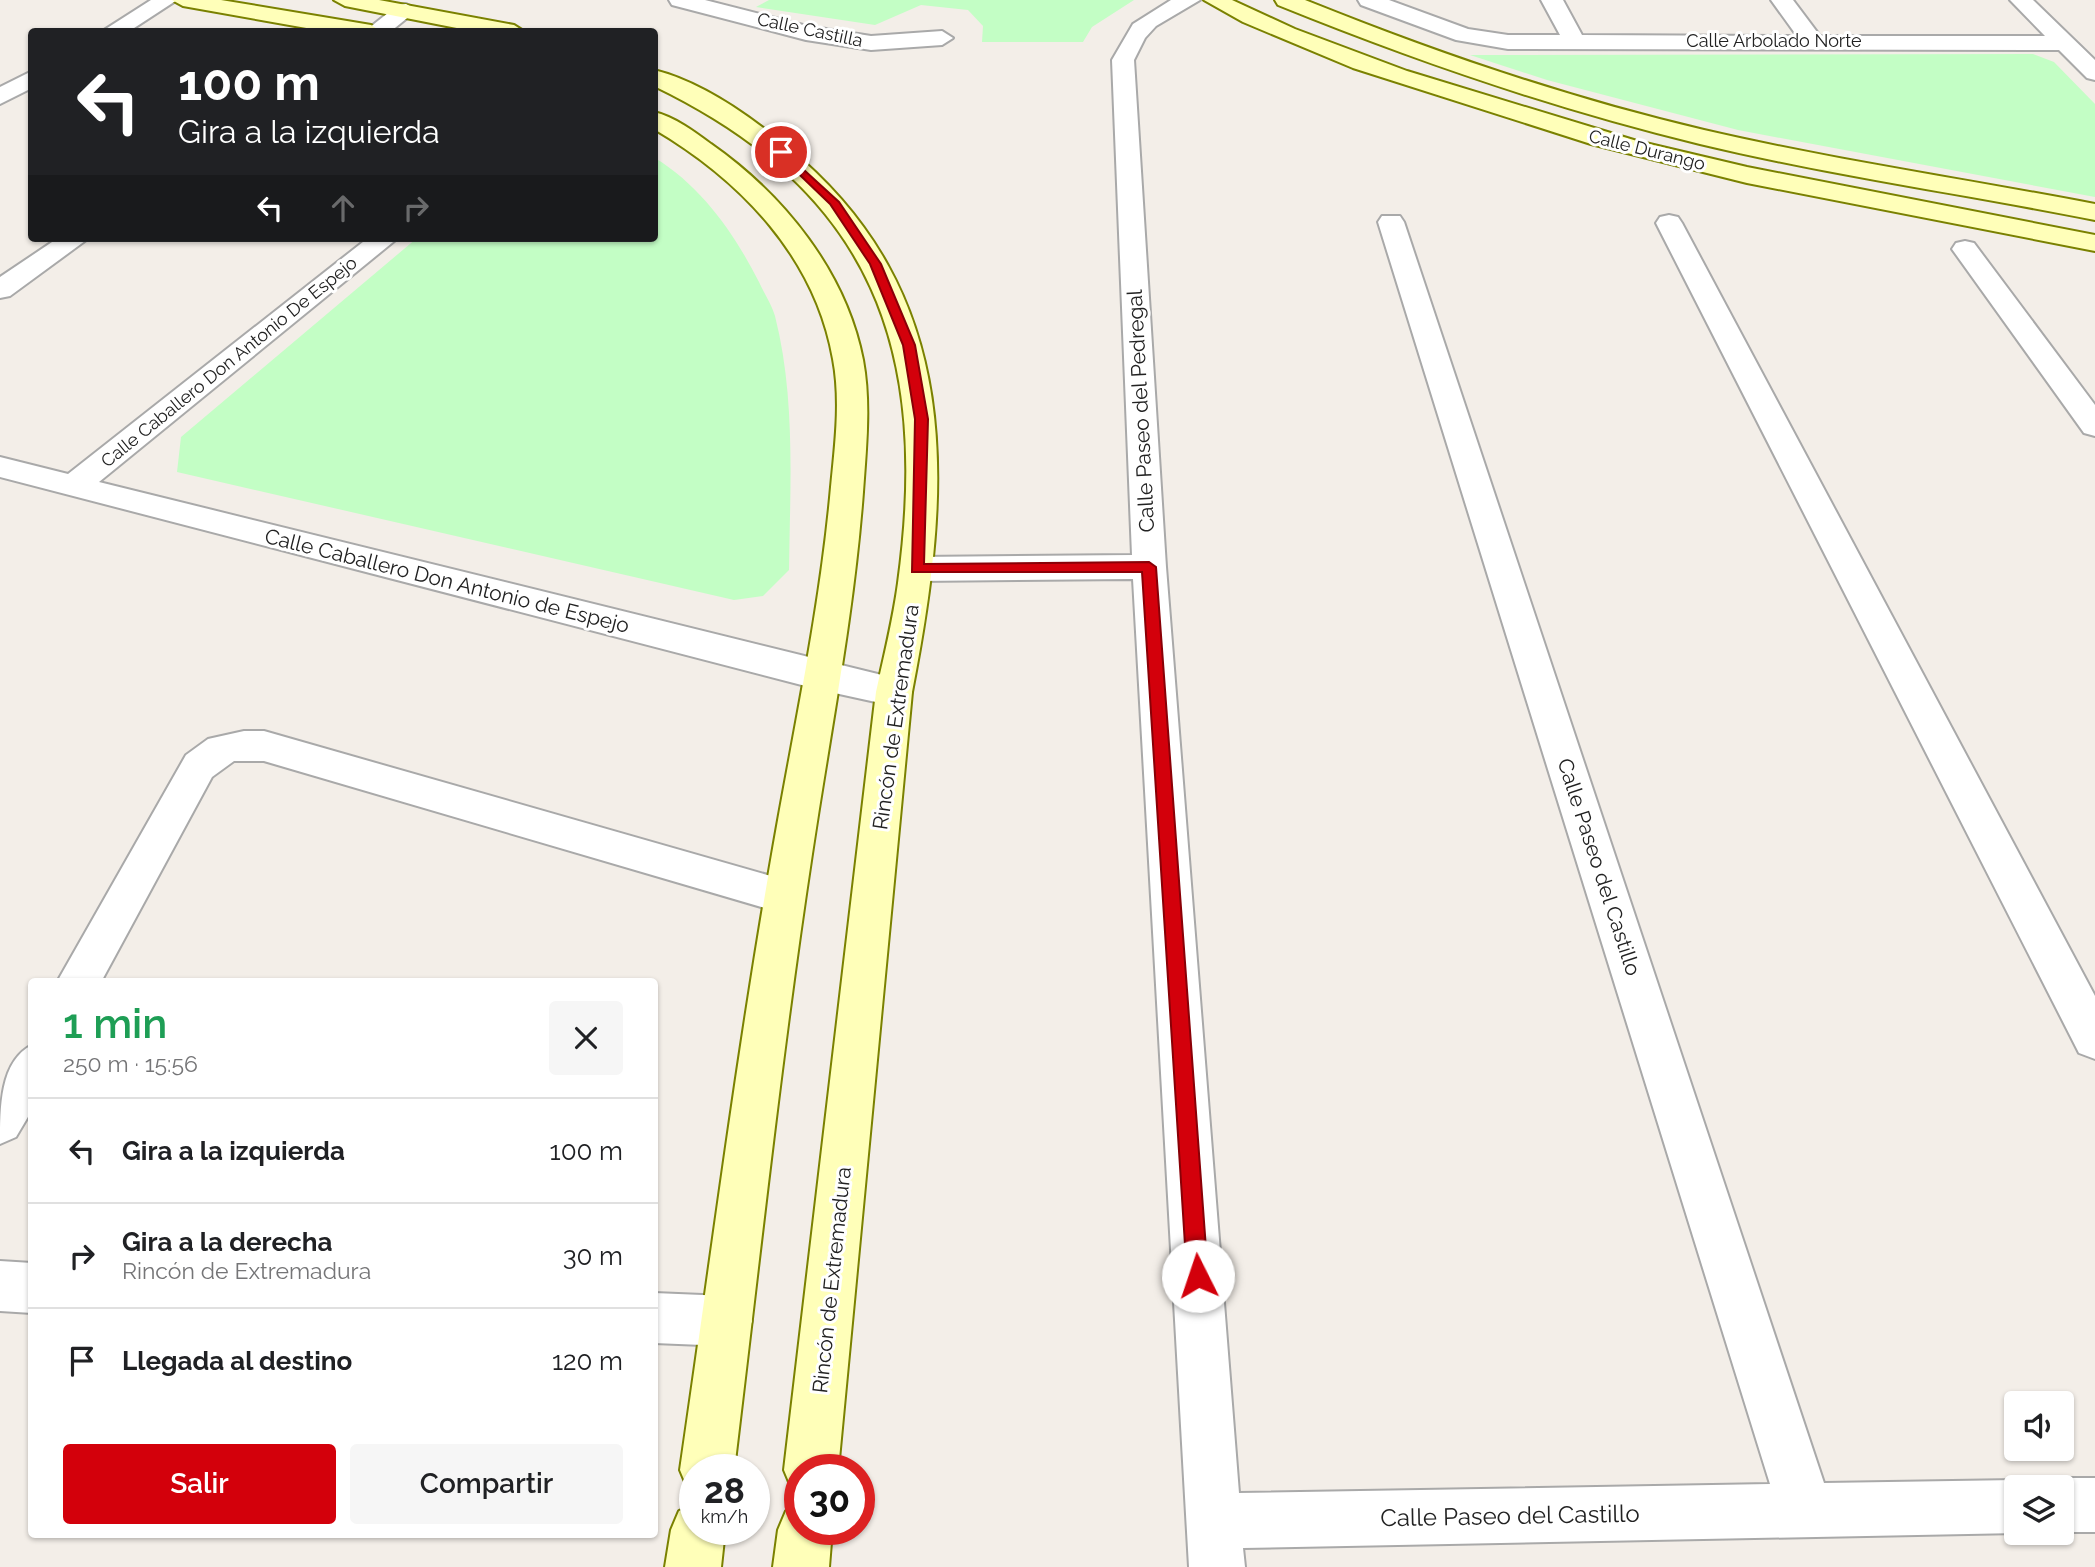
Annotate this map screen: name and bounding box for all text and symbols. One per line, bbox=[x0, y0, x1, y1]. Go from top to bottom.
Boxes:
street label: Calle Castilla bbox=[755, 8, 865, 51]
street label: Calle Arbolado Norte bbox=[1686, 30, 1862, 51]
text: 100 m bbox=[178, 54, 320, 111]
icon: left bbox=[63, 56, 154, 147]
text: Gira a la izquierda bbox=[178, 113, 440, 150]
pin bbox=[751, 122, 811, 182]
street label: Calle Durango bbox=[1587, 125, 1708, 174]
icon: arrive bbox=[762, 133, 800, 171]
icon: left bbox=[251, 189, 289, 227]
icon: ahead bbox=[324, 189, 362, 227]
icon: right bbox=[397, 189, 435, 227]
street label: Calle Caballero Don Antonio De Espejo bbox=[97, 252, 361, 471]
street label: Calle Paseo del Pedregal bbox=[1122, 289, 1159, 533]
street label: Calle Caballero Don Antonio de Espejo bbox=[262, 523, 632, 638]
street label: Rincón de Extremadura bbox=[867, 603, 924, 831]
street label: Calle Paseo del Castillo bbox=[1553, 755, 1646, 979]
text: 1 min bbox=[63, 999, 167, 1048]
button: close bbox=[549, 1001, 623, 1075]
text: 250 m · 15:56 bbox=[63, 1050, 198, 1077]
icon: left bbox=[63, 1132, 101, 1170]
text: Gira a la izquierda bbox=[122, 1136, 345, 1166]
text: 100 m bbox=[550, 1136, 623, 1166]
street label: Rincón de Extremadura bbox=[807, 1166, 856, 1394]
text: Gira a la derecha bbox=[122, 1227, 332, 1257]
icon: right bbox=[63, 1237, 101, 1275]
position arrow bbox=[1161, 1239, 1235, 1313]
text: 30 m bbox=[563, 1241, 623, 1271]
text: Rincón de Extremadura bbox=[122, 1257, 371, 1284]
icon: arrive bbox=[63, 1342, 101, 1380]
text: Llegada al destino bbox=[122, 1346, 352, 1376]
text: 120 m bbox=[552, 1346, 623, 1376]
map controls bbox=[2004, 1391, 2074, 1545]
button: sound bbox=[2004, 1391, 2074, 1461]
button: Salir bbox=[63, 1444, 336, 1524]
button: Compartir bbox=[350, 1444, 623, 1524]
speed limit sign: 30 bbox=[784, 1454, 875, 1545]
text: 28 bbox=[704, 1470, 745, 1511]
button: layers bbox=[2004, 1475, 2074, 1545]
street label: Calle Paseo del Castillo bbox=[1380, 1499, 1640, 1532]
text: km/h bbox=[701, 1506, 748, 1527]

